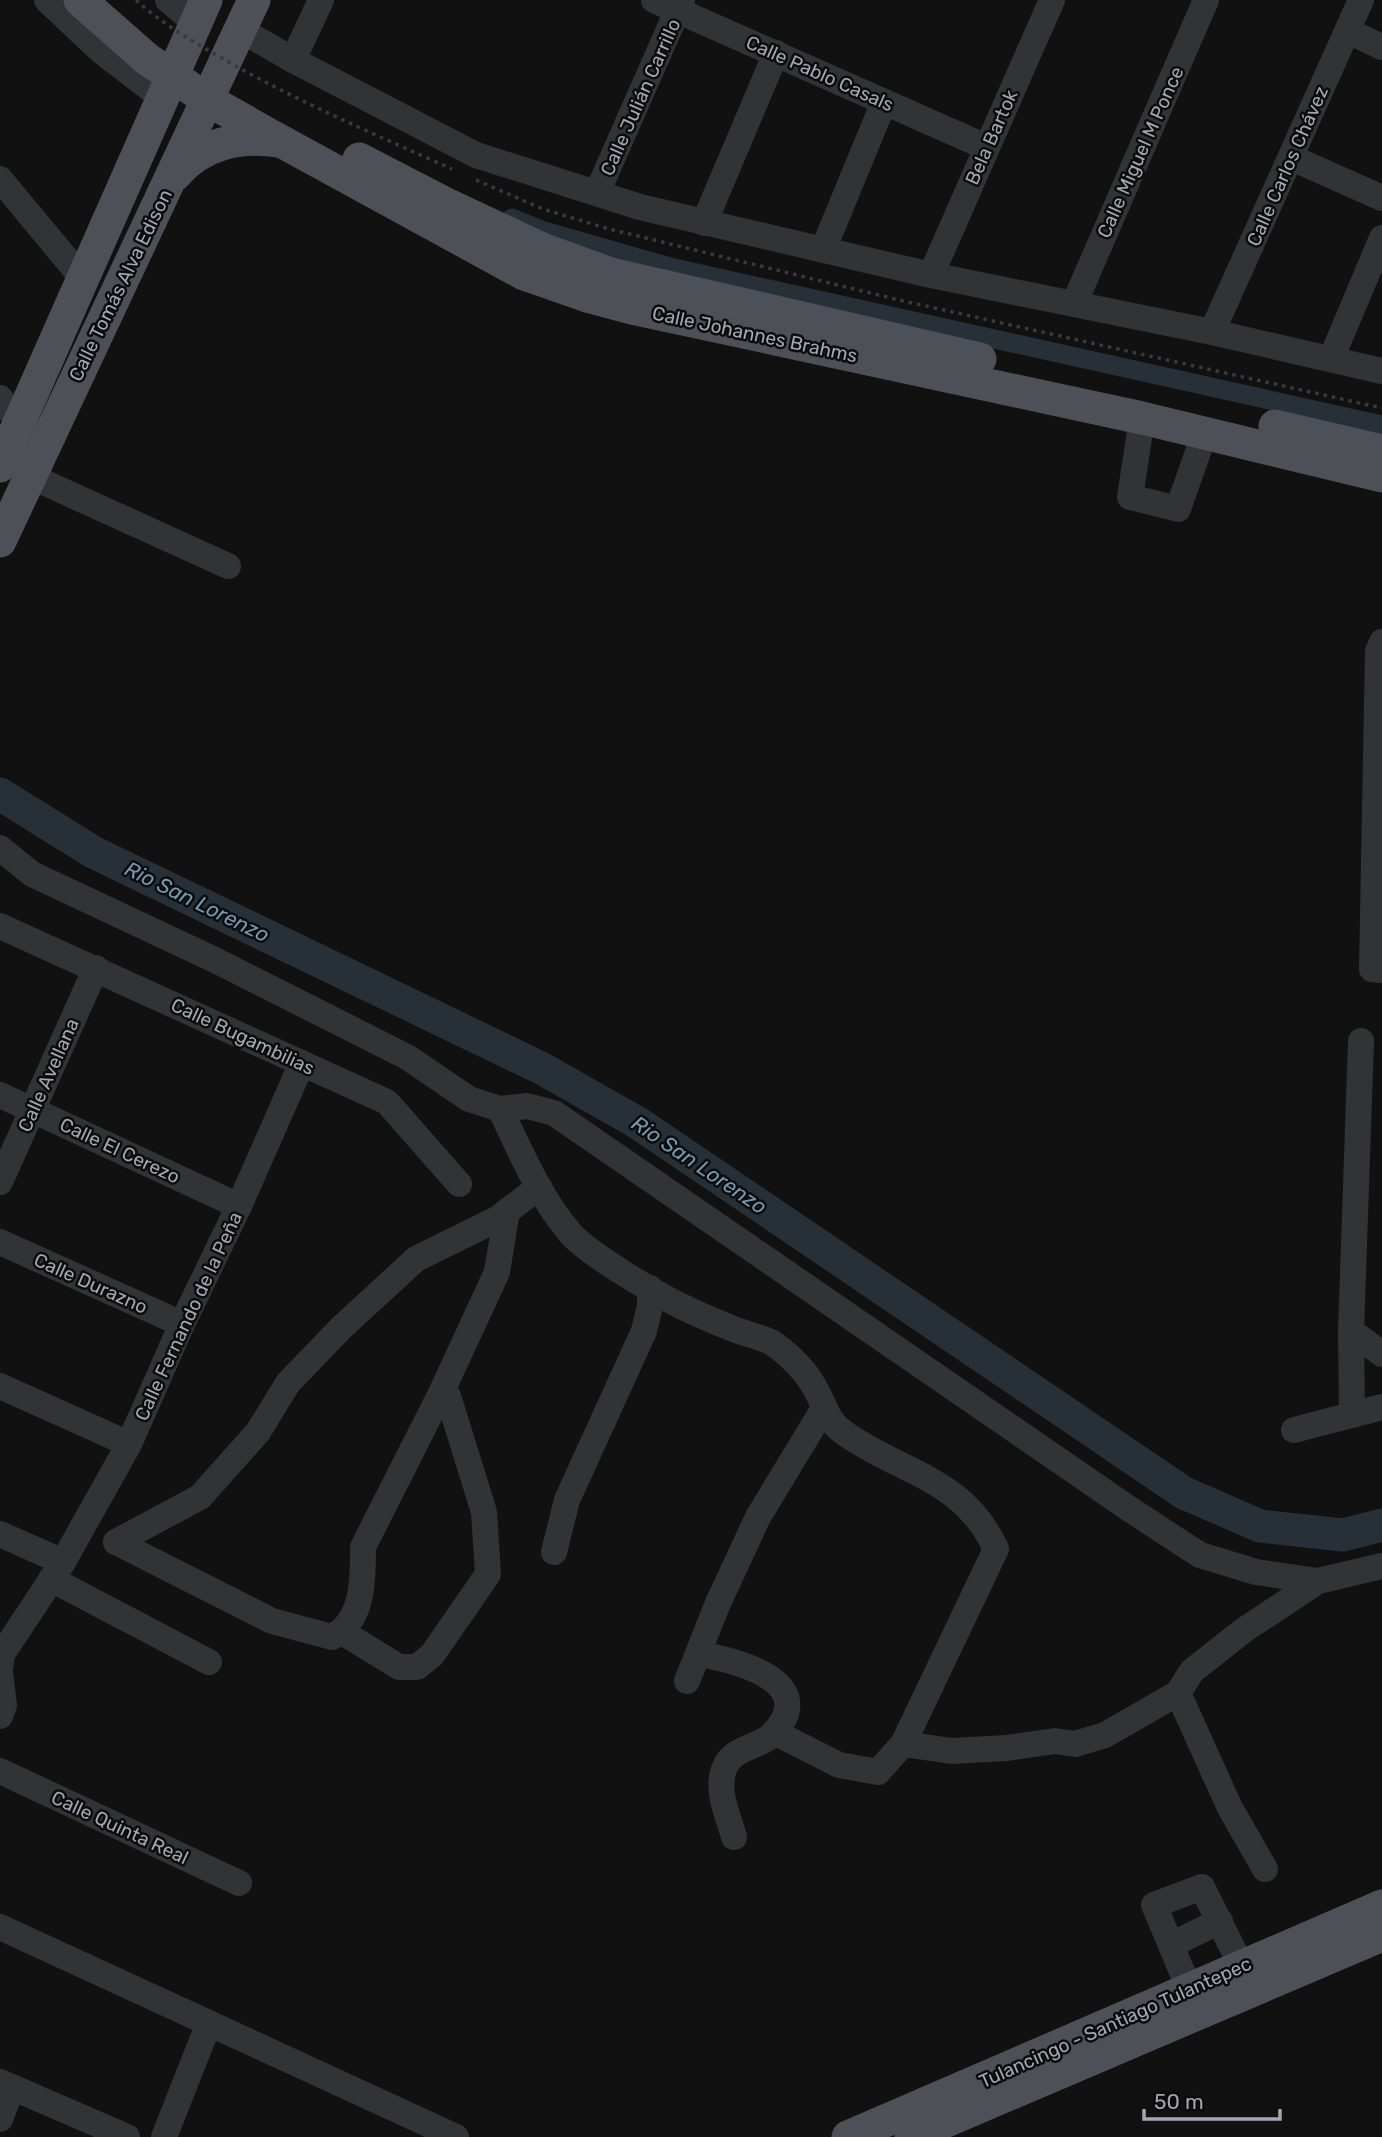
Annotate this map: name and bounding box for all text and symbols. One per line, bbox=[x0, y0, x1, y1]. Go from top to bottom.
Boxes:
street label: Calle Julián Carrillo bbox=[596, 15, 685, 179]
street label: Calle Pablo Casals bbox=[742, 31, 897, 116]
street label: Calle Miguel M Ponce bbox=[1092, 63, 1189, 242]
street label: Calle Carlos Chávez bbox=[1242, 83, 1333, 250]
street label: Bela Bartok bbox=[960, 86, 1023, 188]
street label: Calle Tomás Alva Edison bbox=[64, 186, 177, 385]
street label: Calle Johannes Brahms bbox=[650, 302, 860, 367]
water label: Rio San Lorenzo bbox=[121, 856, 274, 947]
street label: Calle Bugambilias bbox=[167, 993, 318, 1080]
street label: Calle Avellana bbox=[13, 1015, 84, 1136]
water label: Rio San Lorenzo bbox=[627, 1110, 772, 1219]
street label: Calle El Cerezo bbox=[56, 1113, 184, 1188]
street label: Calle Fernando de la Peña bbox=[130, 1208, 247, 1424]
street label: Calle Durazno bbox=[30, 1248, 151, 1319]
street label: Calle Quinta Real bbox=[48, 1786, 192, 1869]
street label: Tulancingo - Santiago Tulantepec bbox=[976, 1952, 1255, 2093]
scale bar bbox=[1144, 2078, 1280, 2122]
text: 50 m bbox=[1154, 2089, 1204, 2114]

